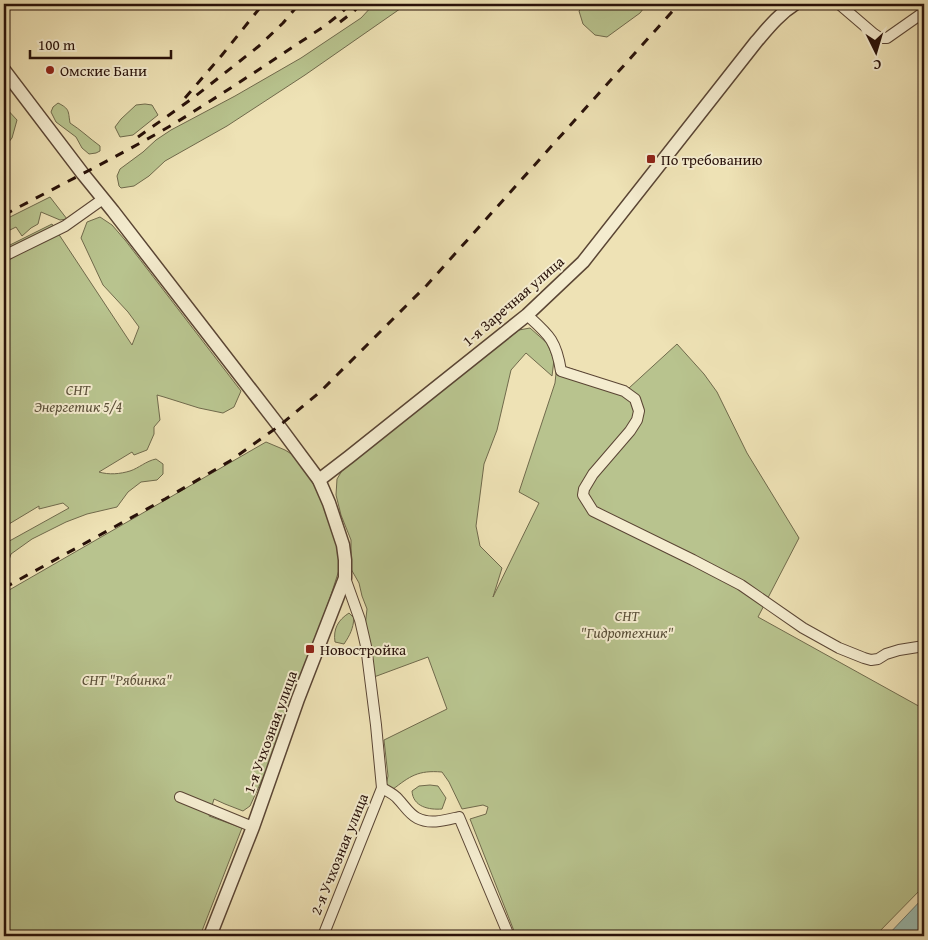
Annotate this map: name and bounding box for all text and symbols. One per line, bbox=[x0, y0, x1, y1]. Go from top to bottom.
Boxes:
scale bar bbox=[30, 28, 171, 60]
north arrow bbox=[850, 28, 900, 78]
text: 100 m bbox=[38, 34, 76, 55]
text: С bbox=[872, 55, 882, 75]
place label: Омские Бани bbox=[60, 60, 147, 81]
marker: Омские Бани bbox=[44, 64, 56, 76]
place label: По требованию bbox=[661, 149, 762, 170]
marker: По требованию bbox=[645, 153, 657, 165]
street label: 1-я Заречная улица bbox=[458, 250, 569, 351]
park label: СНТ Энергетик 5/4 bbox=[34, 379, 122, 417]
park label: СНТ "Гидротехник" bbox=[580, 605, 674, 643]
place label: Новостройка bbox=[320, 639, 407, 660]
marker: Новостройка bbox=[304, 643, 316, 655]
street label: 1-я Учхозная улица bbox=[238, 667, 302, 796]
park label: СНТ "Рябинка" bbox=[82, 669, 172, 690]
street label: 2-я Учхозная улица bbox=[305, 789, 373, 918]

